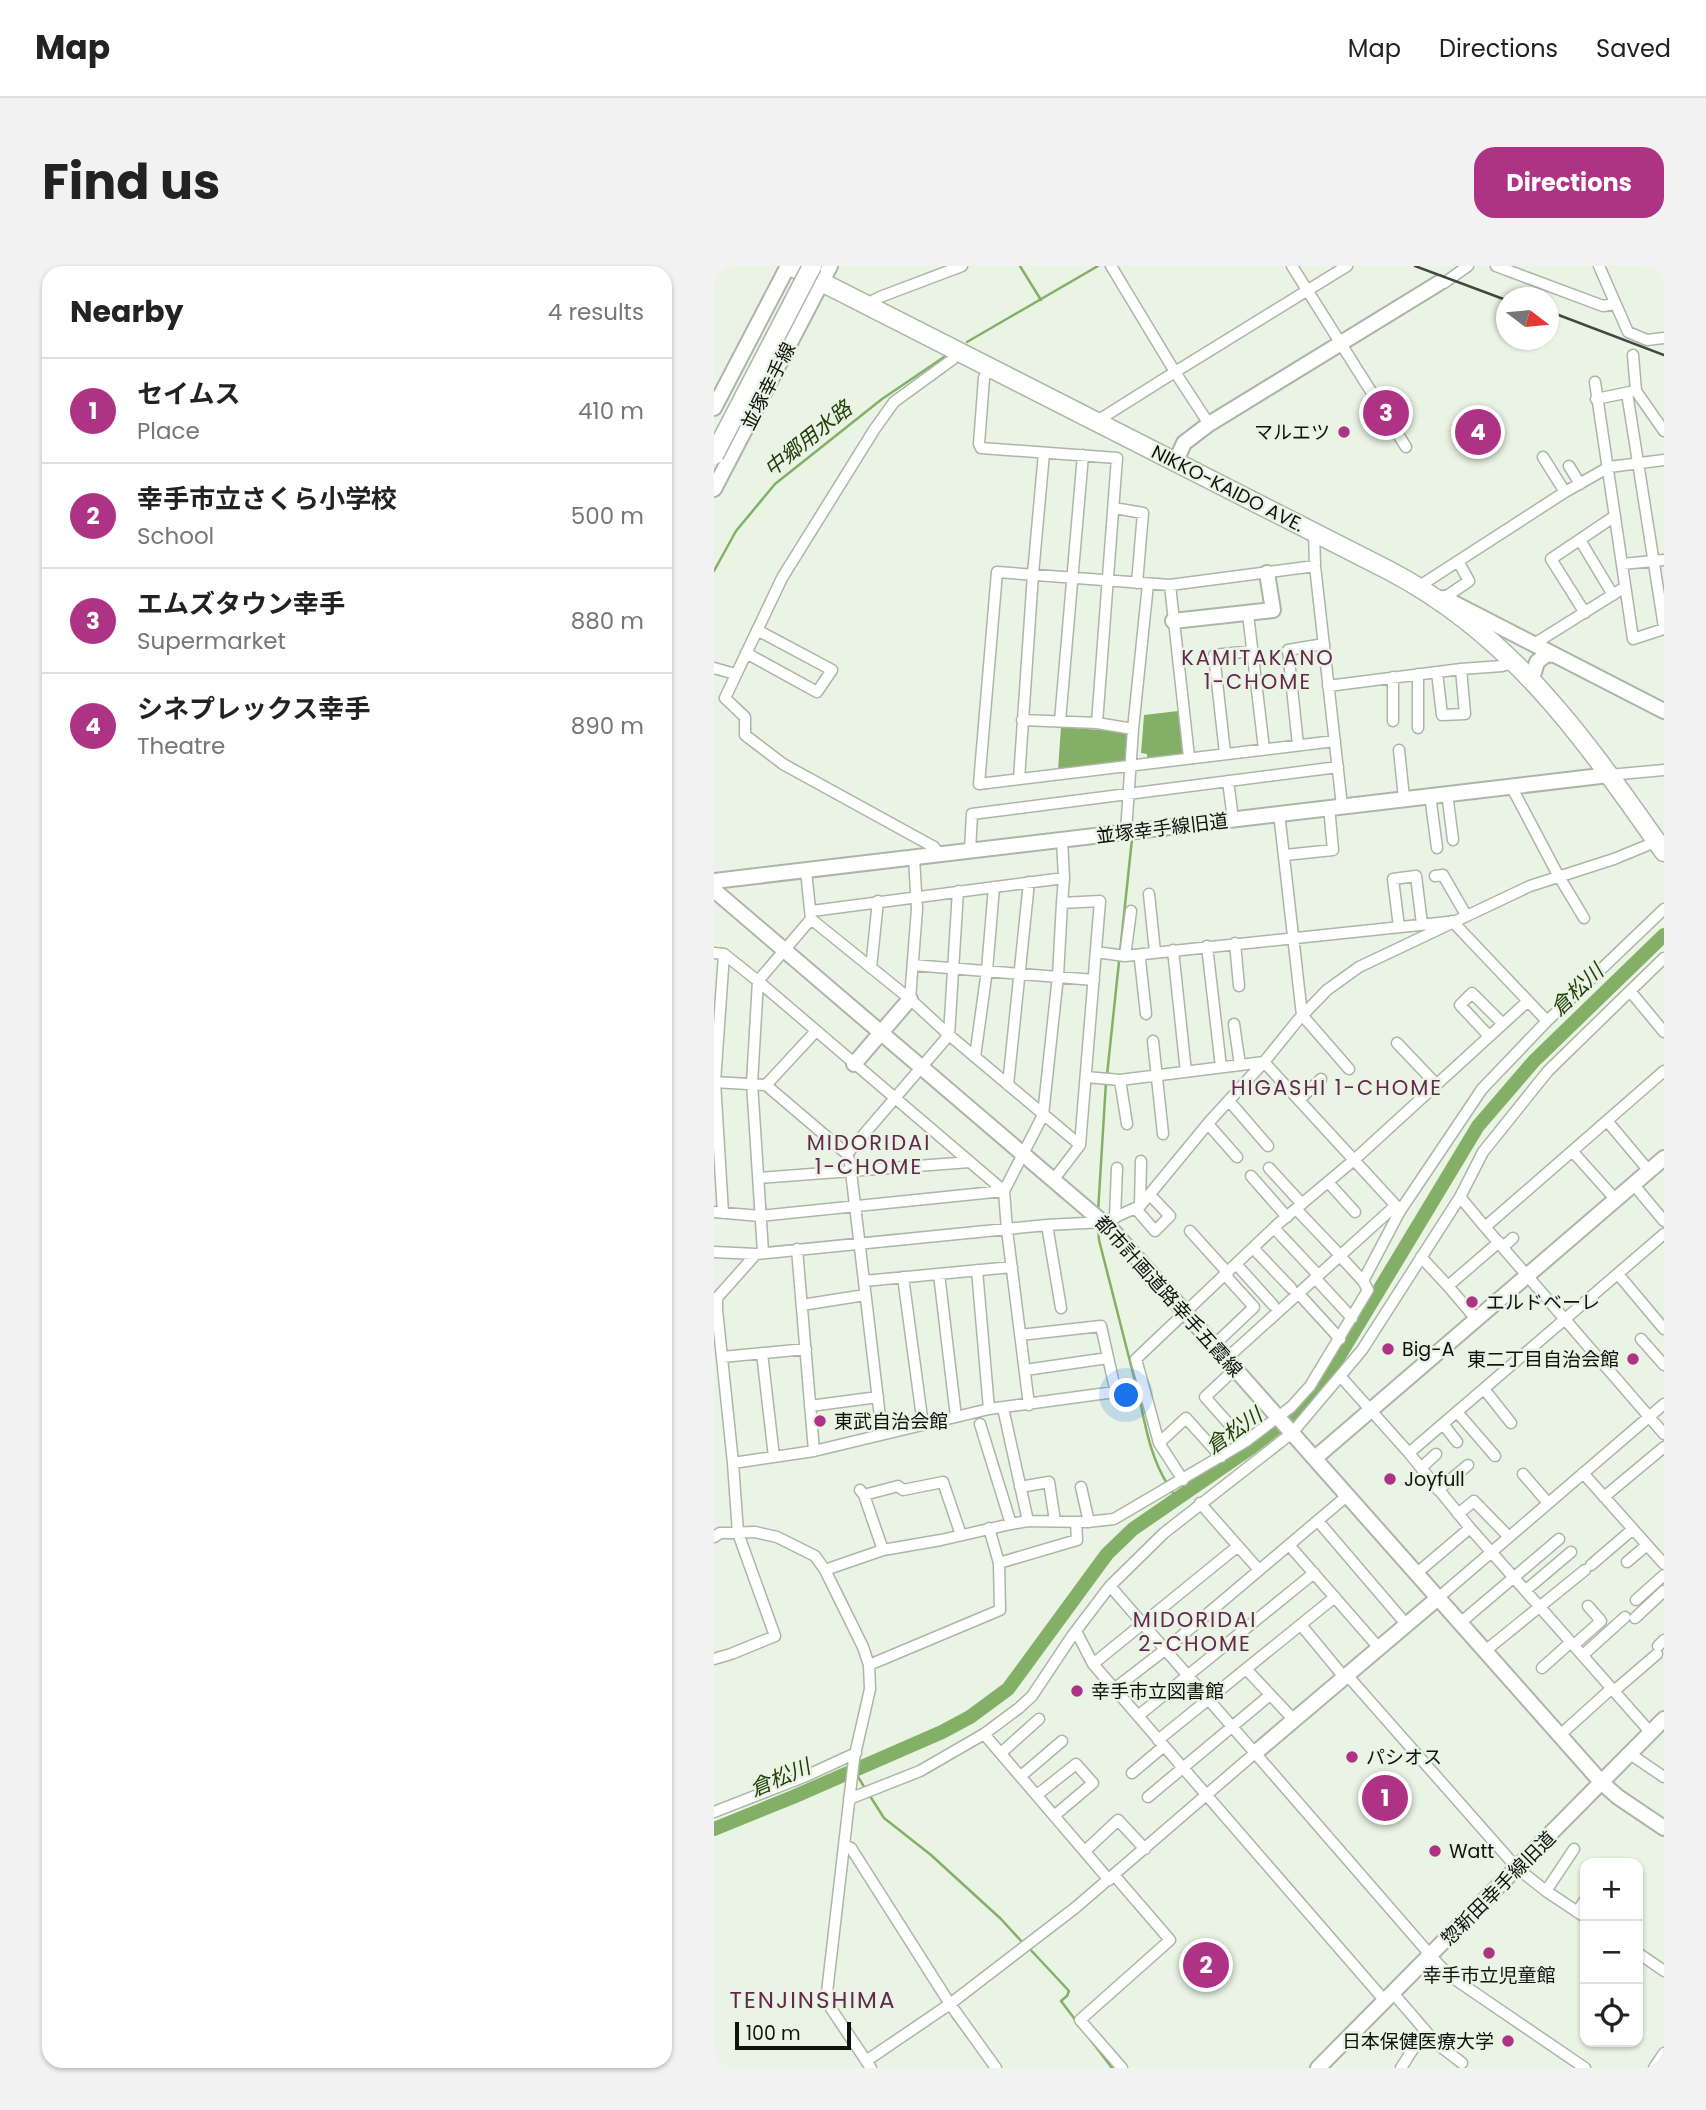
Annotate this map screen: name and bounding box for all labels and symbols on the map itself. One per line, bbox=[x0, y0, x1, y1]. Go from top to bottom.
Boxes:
north arrow bbox=[1496, 287, 1559, 350]
street label: 並塚幸手線 bbox=[735, 338, 802, 435]
pin: 3 bbox=[1363, 387, 1409, 439]
water label: 中郷用水路 bbox=[758, 393, 859, 483]
pin: 4 bbox=[1455, 406, 1501, 458]
place label: マルエツ bbox=[1254, 419, 1330, 446]
marker: マルエツ bbox=[1336, 424, 1352, 440]
street label: NIKKO-KAIDO AVE. bbox=[1147, 438, 1309, 539]
district label: KAMITAKANO 1-CHOME bbox=[1181, 643, 1335, 696]
street label: 並塚幸手線旧道 bbox=[1094, 807, 1230, 850]
water label: 倉松川 bbox=[1544, 956, 1611, 1022]
district label: HIGASHI 1-CHOME bbox=[1231, 1073, 1443, 1102]
district label: MIDORIDAI 1-CHOME bbox=[807, 1128, 931, 1181]
street label: 都市計画道路幸手五霞線 bbox=[1089, 1210, 1249, 1383]
place label: エルドベーレ bbox=[1486, 1289, 1600, 1316]
marker: エルドベーレ bbox=[1464, 1294, 1480, 1310]
place label: Big-A bbox=[1402, 1336, 1455, 1363]
marker: Big-A bbox=[1380, 1341, 1396, 1357]
place label: 東二丁目自治会館 bbox=[1467, 1346, 1619, 1373]
marker: 東二丁目自治会館 bbox=[1625, 1351, 1641, 1367]
your location bbox=[1109, 1378, 1143, 1412]
water label: 倉松川 bbox=[1200, 1399, 1269, 1461]
place label: 東武自治会館 bbox=[834, 1408, 948, 1435]
marker: 東武自治会館 bbox=[812, 1413, 828, 1429]
place label: Joyfull bbox=[1404, 1466, 1465, 1493]
marker: Joyfull bbox=[1382, 1471, 1398, 1487]
district label: MIDORIDAI 2-CHOME bbox=[1133, 1605, 1257, 1658]
place label: 幸手市立図書館 bbox=[1091, 1678, 1224, 1705]
marker: 幸手市立図書館 bbox=[1069, 1683, 1085, 1699]
place label: パシオス bbox=[1366, 1744, 1442, 1771]
marker: パシオス bbox=[1344, 1749, 1360, 1765]
water label: 倉松川 bbox=[745, 1751, 816, 1803]
pin: 1 bbox=[1362, 1772, 1408, 1824]
street label: 惣新田幸手線旧道 bbox=[1435, 1825, 1562, 1952]
place label: Watt bbox=[1449, 1838, 1494, 1865]
marker: Watt bbox=[1427, 1843, 1443, 1859]
pin: 2 bbox=[1183, 1939, 1229, 1991]
marker: 幸手市立児童館 bbox=[1481, 1945, 1497, 1961]
place label: 幸手市立児童館 bbox=[1422, 1962, 1556, 1989]
district label: TENJINSHIMA bbox=[730, 1984, 896, 2016]
scale bar bbox=[735, 2019, 850, 2051]
place label: 日本保健医療大学 bbox=[1342, 2028, 1494, 2055]
marker: 日本保健医療大学 bbox=[1500, 2033, 1516, 2049]

